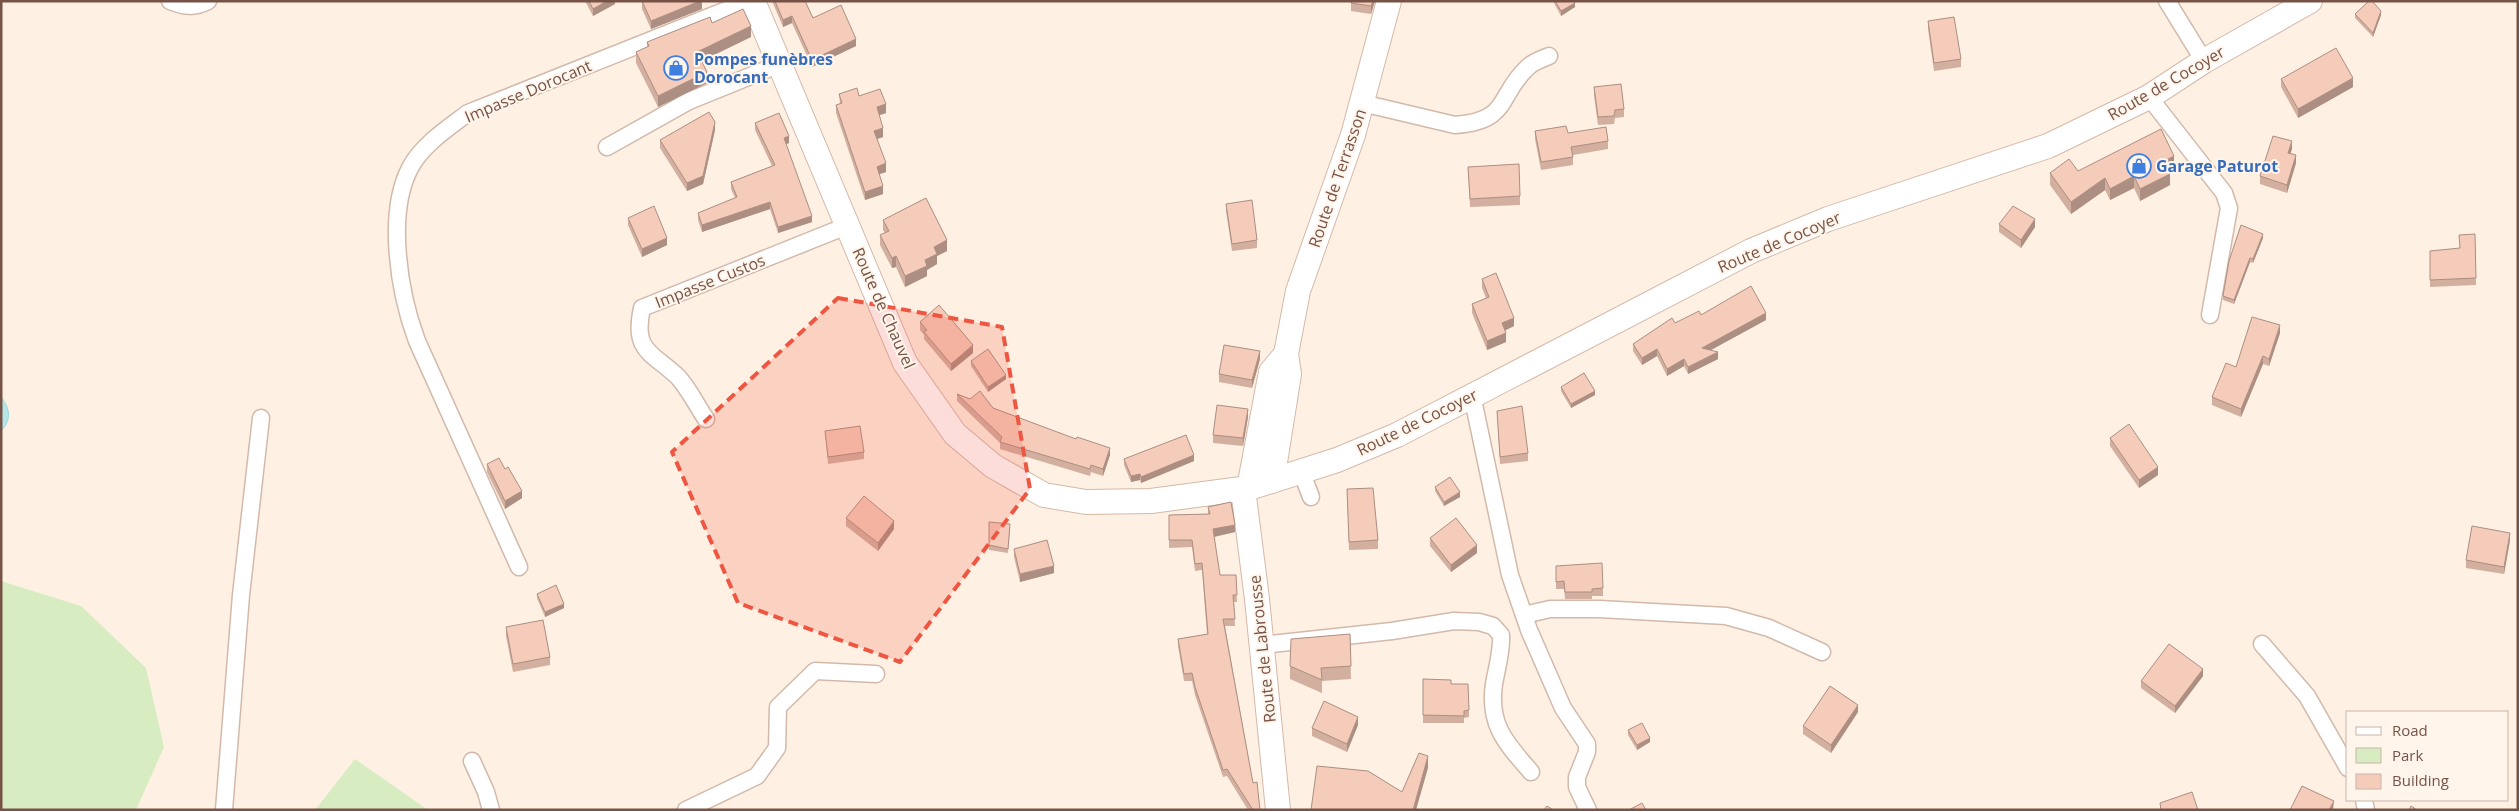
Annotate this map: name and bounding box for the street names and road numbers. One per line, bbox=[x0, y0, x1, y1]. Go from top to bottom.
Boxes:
street label: Route de Cocoyer bbox=[2104, 40, 2229, 125]
street label: Impasse Dorocant bbox=[461, 54, 595, 128]
street label: Route de Terrasson bbox=[1303, 106, 1371, 250]
street label: Route de Cocoyer bbox=[1714, 206, 1844, 278]
street label: Route de Chauvel bbox=[847, 244, 921, 372]
street label: Impasse Custos bbox=[652, 249, 768, 313]
street label: Route de Cocoyer bbox=[1353, 383, 1481, 461]
street label: Route de Labrousse bbox=[1243, 574, 1281, 724]

